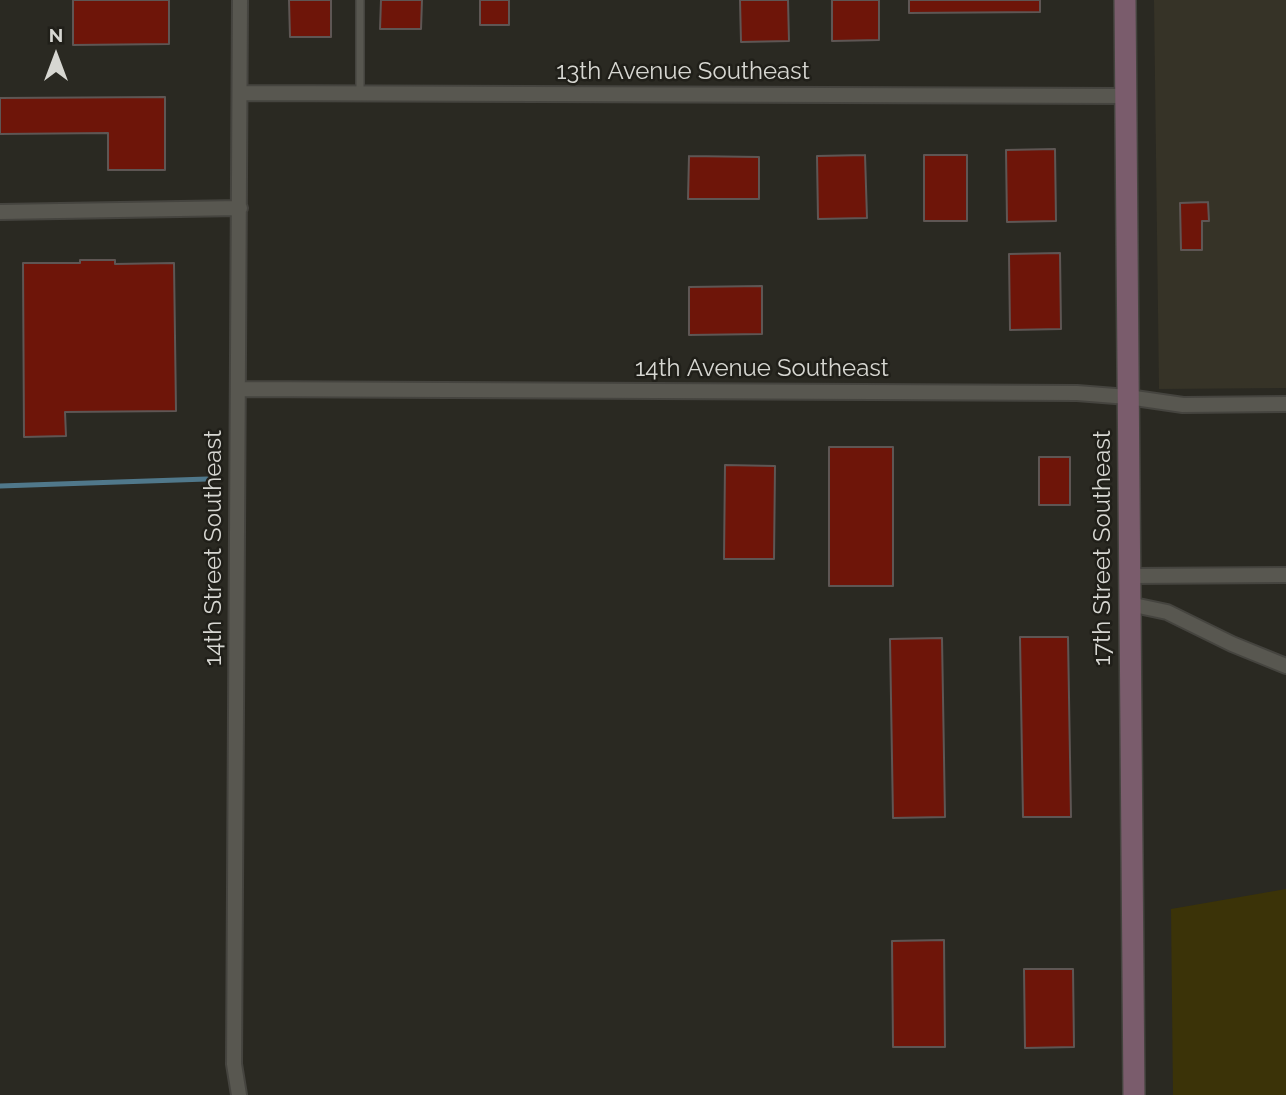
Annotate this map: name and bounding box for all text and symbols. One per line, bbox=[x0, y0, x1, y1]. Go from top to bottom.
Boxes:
north arrow bbox=[21, 21, 91, 91]
text: N bbox=[49, 24, 63, 46]
street label: 13th Avenue Southeast bbox=[556, 58, 810, 86]
street label: 14th Avenue Southeast bbox=[635, 355, 889, 383]
street label: 14th Street Southeast bbox=[200, 430, 228, 666]
street label: 17th Street Southeast bbox=[1089, 430, 1117, 666]

